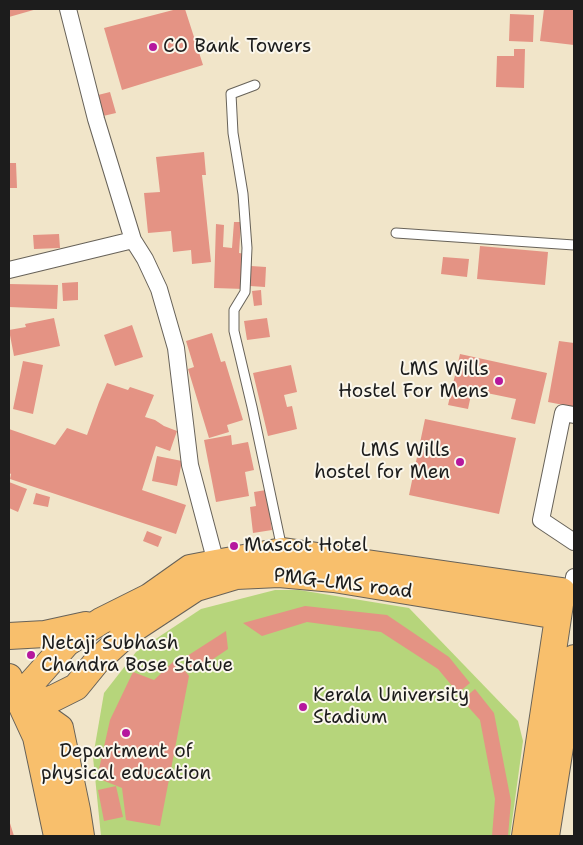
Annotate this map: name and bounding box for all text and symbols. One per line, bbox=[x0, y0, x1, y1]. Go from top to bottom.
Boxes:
place label: CO Bank Towers bbox=[163, 36, 311, 58]
marker: CO Bank Towers bbox=[147, 41, 159, 53]
place label: LMS Wills Hostel For Mens bbox=[338, 359, 489, 403]
marker: LMS Wills Hostel For Mens bbox=[493, 375, 505, 387]
place label: LMS Wills hostel for Men bbox=[314, 440, 450, 484]
marker: LMS Wills hostel for Men bbox=[454, 456, 466, 468]
place label: Mascot Hotel bbox=[244, 535, 368, 557]
marker: Mascot Hotel bbox=[228, 540, 240, 552]
street label: PMG-LMS road bbox=[272, 564, 414, 604]
place label: Netaji Subhash Chandra Bose Statue bbox=[41, 633, 233, 677]
marker: Netaji Subhash Chandra Bose Statue bbox=[25, 649, 37, 661]
place label: Kerala University Stadium bbox=[313, 685, 469, 729]
marker: Kerala University Stadium bbox=[297, 701, 309, 713]
marker: Department of physical education bbox=[120, 727, 132, 739]
place label: Department of physical education bbox=[41, 741, 211, 785]

